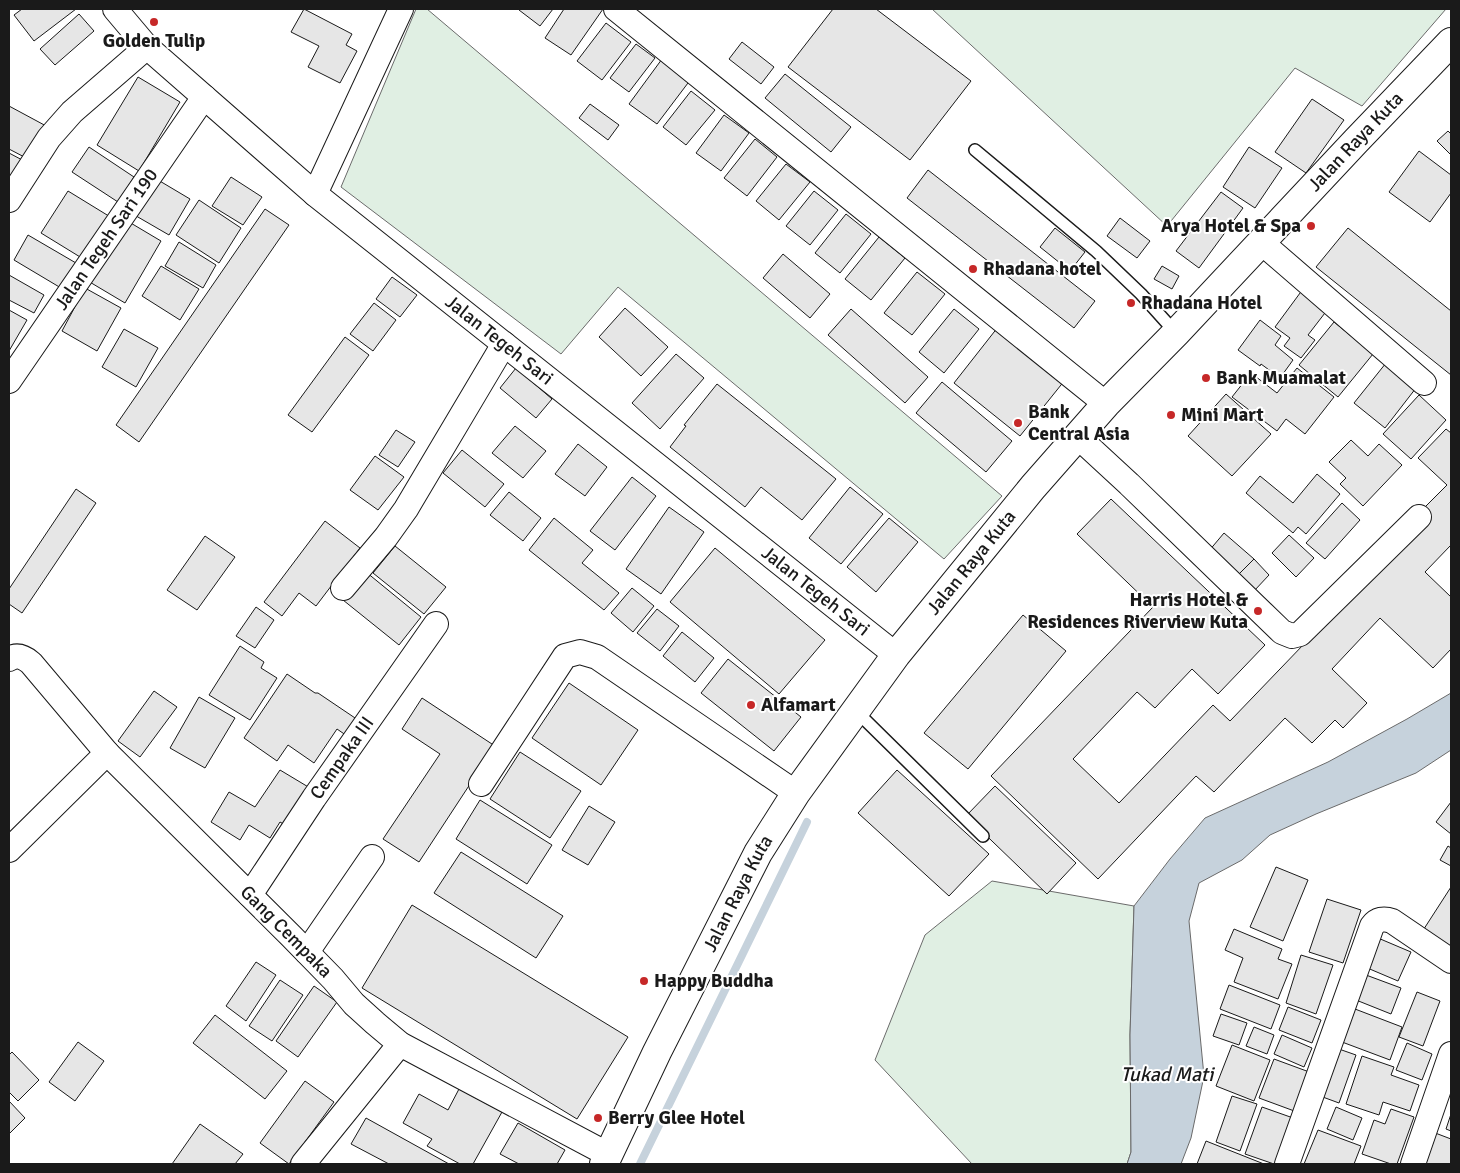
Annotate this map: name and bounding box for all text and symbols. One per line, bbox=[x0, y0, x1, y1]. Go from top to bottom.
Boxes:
marker: Golden Tulip bbox=[148, 16, 160, 28]
place label: Golden Tulip bbox=[103, 29, 205, 53]
street label: Jalan Raya Kuta bbox=[1303, 87, 1409, 197]
street label: Jalan Tegeh Sari 190 bbox=[49, 164, 163, 315]
place label: Arya Hotel & Spa bbox=[1161, 214, 1301, 238]
marker: Arya Hotel & Spa bbox=[1305, 220, 1317, 232]
place label: Rhadana hotel bbox=[983, 257, 1102, 281]
marker: Rhadana hotel bbox=[967, 263, 979, 275]
street label: Jalan Tegeh Sari bbox=[440, 290, 558, 390]
place label: Rhadana Hotel bbox=[1141, 291, 1262, 315]
marker: Rhadana Hotel bbox=[1125, 297, 1137, 309]
place label: Bank Muamalat bbox=[1216, 366, 1346, 390]
marker: Bank Muamalat bbox=[1200, 372, 1212, 384]
place label: Bank Central Asia bbox=[1028, 400, 1130, 446]
place label: Mini Mart bbox=[1181, 403, 1264, 427]
marker: Mini Mart bbox=[1165, 409, 1177, 421]
marker: Bank Central Asia bbox=[1012, 417, 1024, 429]
street label: Jalan Raya Kuta bbox=[922, 505, 1021, 620]
street label: Jalan Tegeh Sari bbox=[757, 541, 875, 642]
place label: Harris Hotel & Residences Riverview Kuta bbox=[1027, 588, 1249, 634]
marker: Harris Hotel & Residences Riverview Kuta bbox=[1252, 605, 1264, 617]
place label: Alfamart bbox=[761, 693, 836, 717]
marker: Alfamart bbox=[745, 699, 757, 711]
street label: Cempaka III bbox=[305, 712, 379, 804]
street label: Jalan Raya Kuta bbox=[698, 830, 778, 956]
street label: Gang Cempaka bbox=[235, 880, 337, 983]
place label: Happy Buddha bbox=[654, 969, 774, 993]
marker: Happy Buddha bbox=[638, 975, 650, 987]
water label: Tukad Mati bbox=[1121, 1062, 1215, 1087]
place label: Berry Glee Hotel bbox=[608, 1106, 745, 1130]
marker: Berry Glee Hotel bbox=[592, 1112, 604, 1124]

